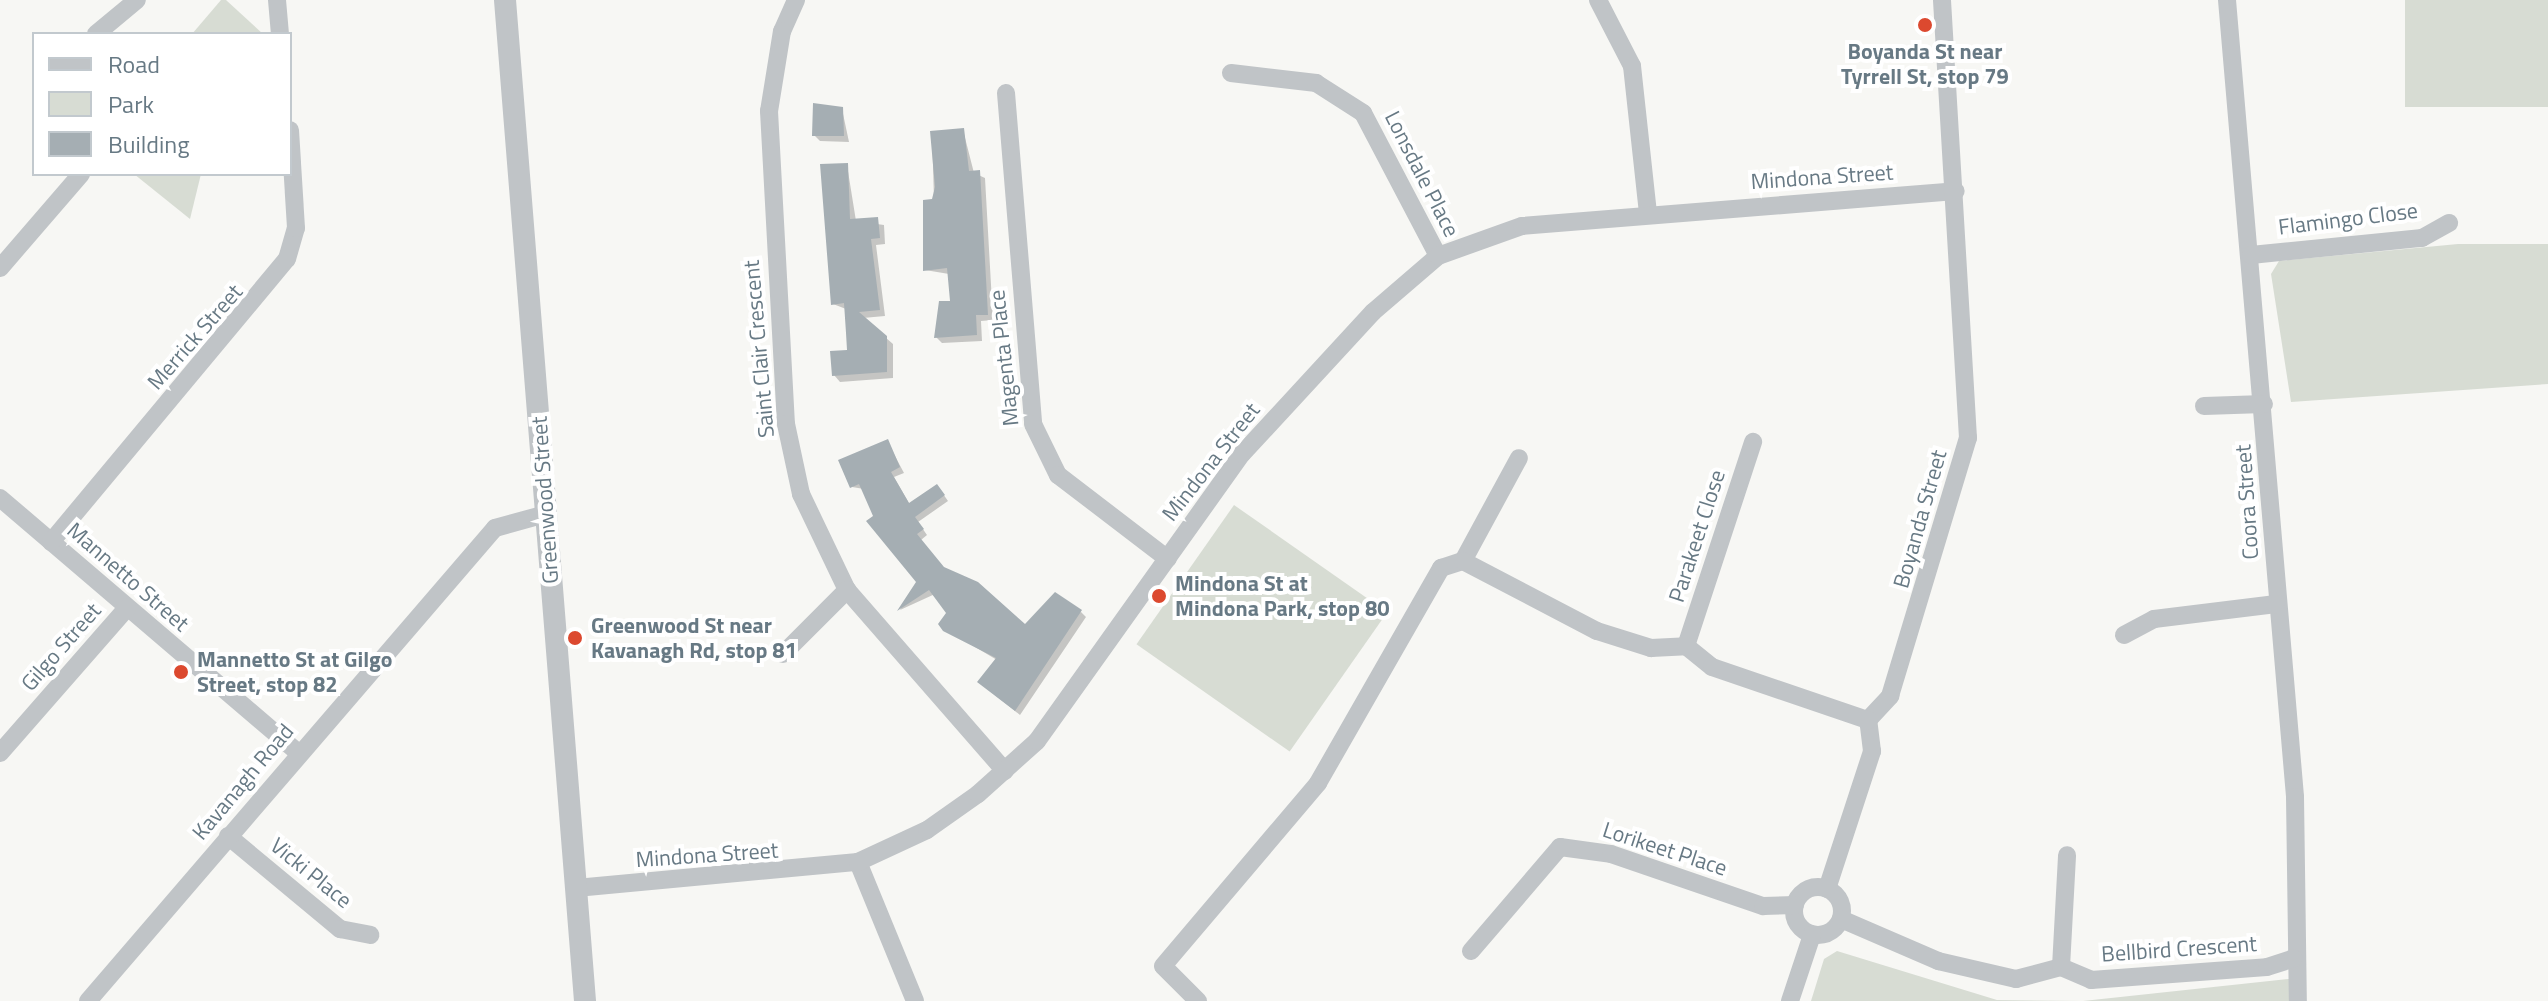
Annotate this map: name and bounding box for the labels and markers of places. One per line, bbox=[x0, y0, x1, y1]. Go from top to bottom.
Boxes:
marker: Boyanda St near Tyrrell St, stop 79 bbox=[1916, 16, 1934, 34]
place label: Boyanda St near Tyrrell St, stop 79 bbox=[1841, 38, 2009, 90]
place label: Mindona St at Mindona Park, stop 80 bbox=[1175, 570, 1390, 622]
marker: Mindona St at Mindona Park, stop 80 bbox=[1150, 587, 1168, 605]
place label: Greenwood St near Kavanagh Rd, stop 81 bbox=[591, 612, 797, 664]
marker: Greenwood St near Kavanagh Rd, stop 81 bbox=[566, 629, 584, 647]
place label: Mannetto St at Gilgo Street, stop 82 bbox=[197, 646, 393, 698]
marker: Mannetto St at Gilgo Street, stop 82 bbox=[172, 663, 190, 681]

